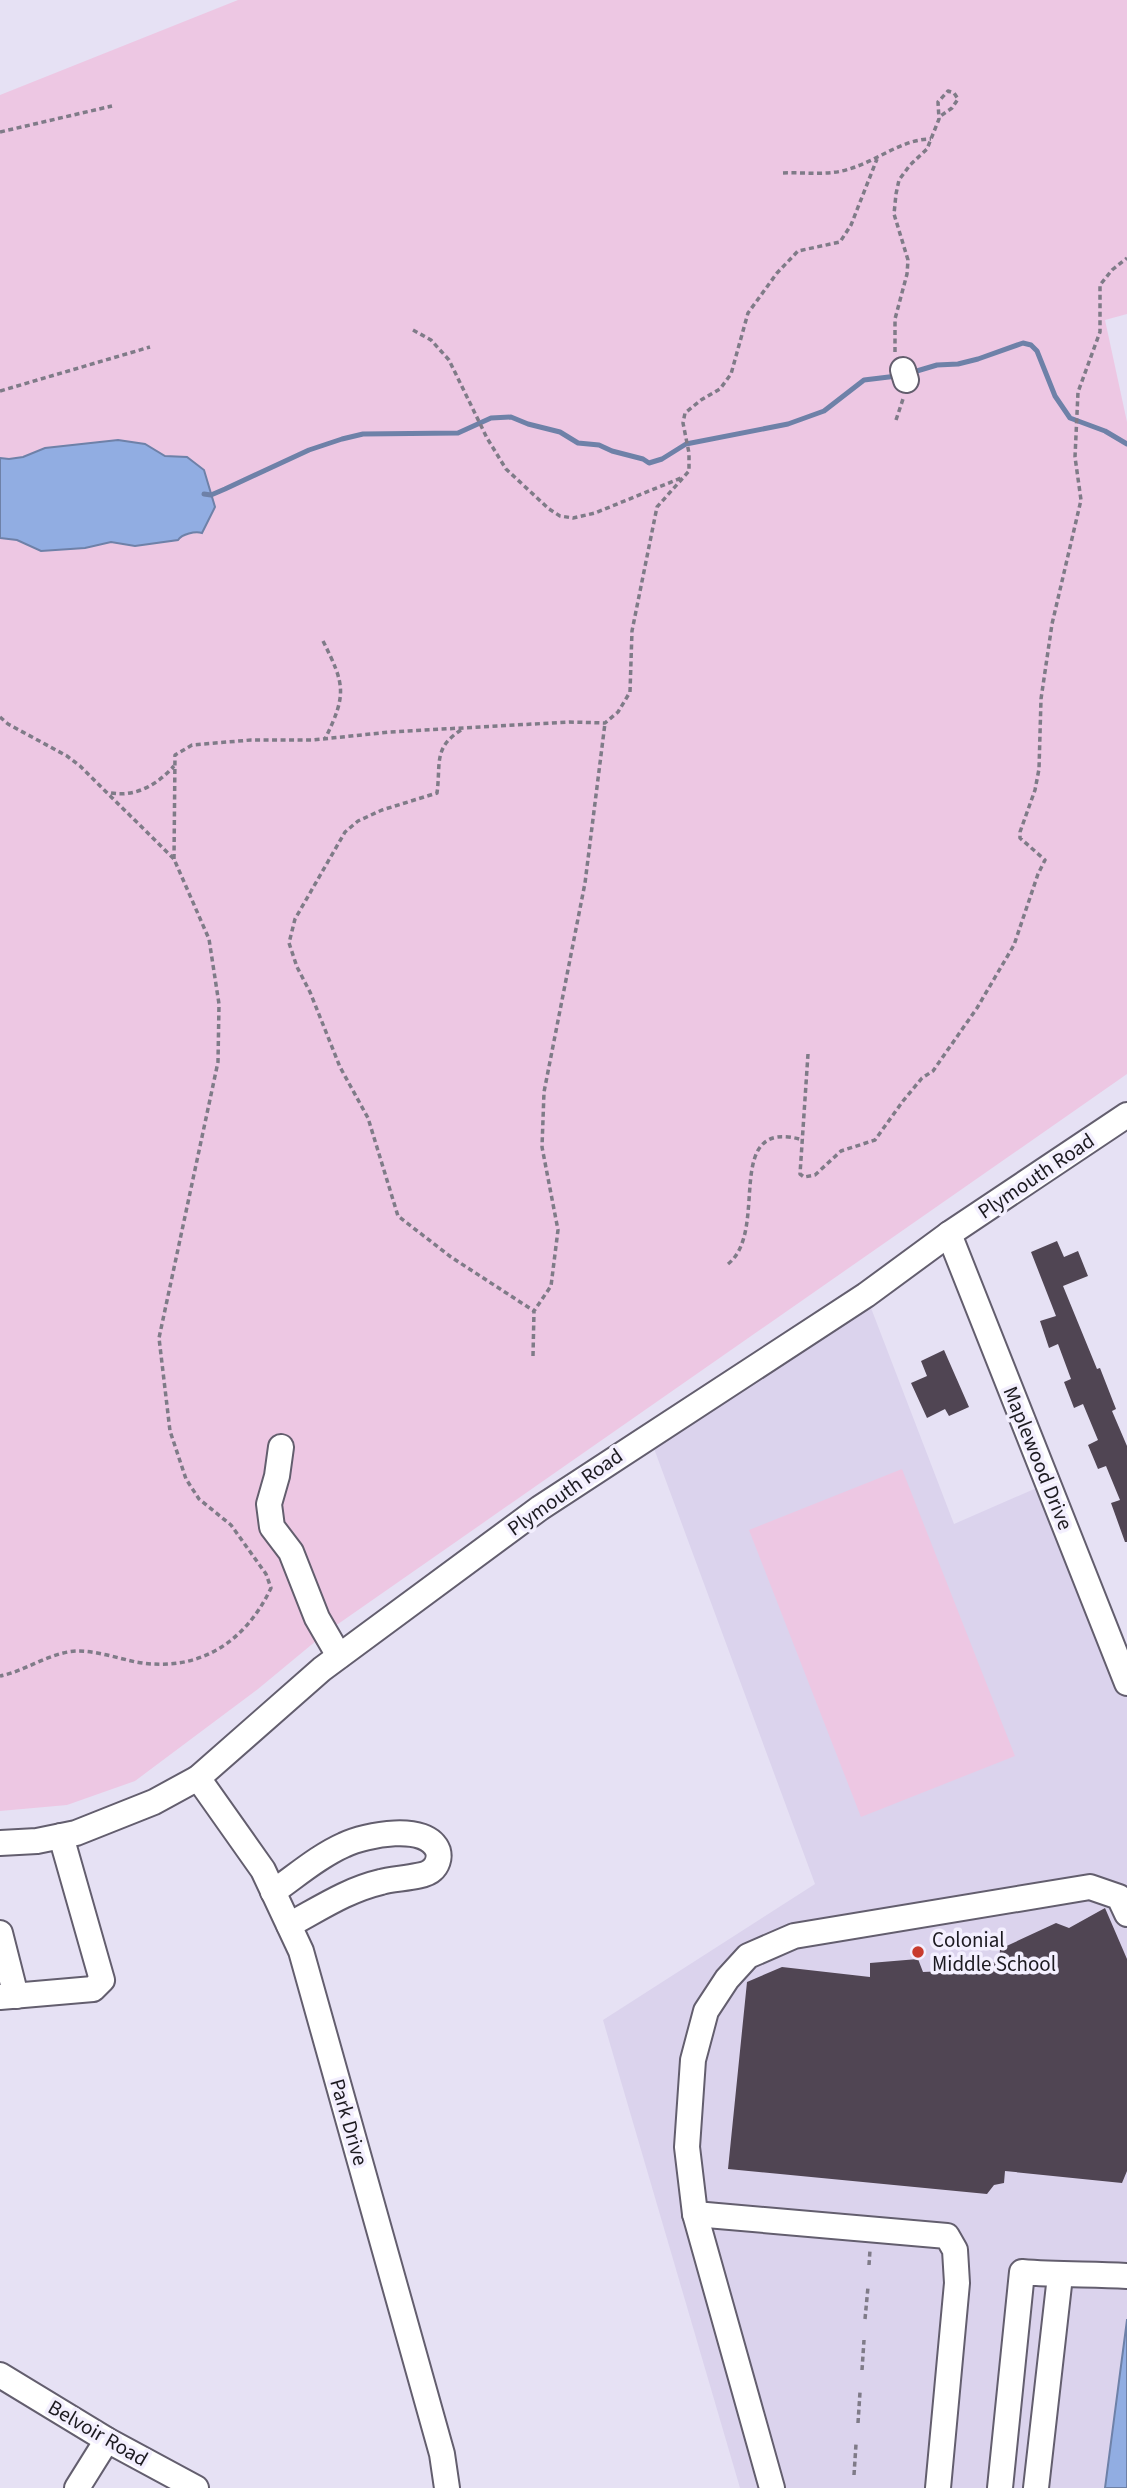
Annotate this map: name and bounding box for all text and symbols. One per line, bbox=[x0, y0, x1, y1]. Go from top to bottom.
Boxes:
street label: Plymouth Road bbox=[972, 1126, 1100, 1226]
street label: Maplewood Drive bbox=[996, 1382, 1080, 1534]
street label: Plymouth Road bbox=[501, 1441, 629, 1543]
place label: Colonial Middle School bbox=[932, 1925, 1056, 1979]
marker: Colonial Middle School bbox=[910, 1944, 926, 1960]
street label: Park Drive bbox=[322, 2075, 376, 2169]
street label: Belvoir Road bbox=[42, 2392, 154, 2474]

